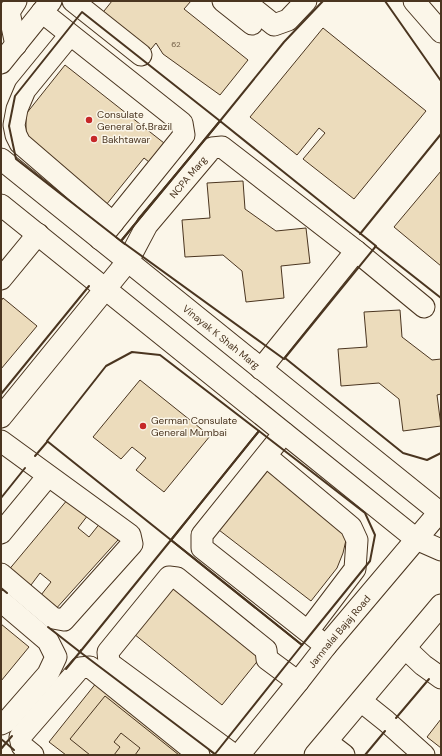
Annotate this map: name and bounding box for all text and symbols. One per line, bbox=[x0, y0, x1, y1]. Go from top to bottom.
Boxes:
house number: 62 bbox=[171, 39, 181, 49]
place label: Consulate General of Brazil bbox=[97, 108, 172, 133]
marker: Consulate General of Brazil bbox=[84, 115, 94, 125]
place label: Bakhtawar bbox=[102, 133, 150, 146]
marker: Bakhtawar bbox=[89, 134, 99, 144]
street label: NCPA Marg bbox=[166, 153, 210, 201]
street label: Vinayak K Shah Marg bbox=[180, 301, 263, 372]
place label: German Consulate General Mumbai bbox=[151, 414, 238, 439]
marker: German Consulate General Mumbai bbox=[138, 421, 148, 431]
street label: Jamnalal Bajaj Road bbox=[305, 592, 373, 670]

